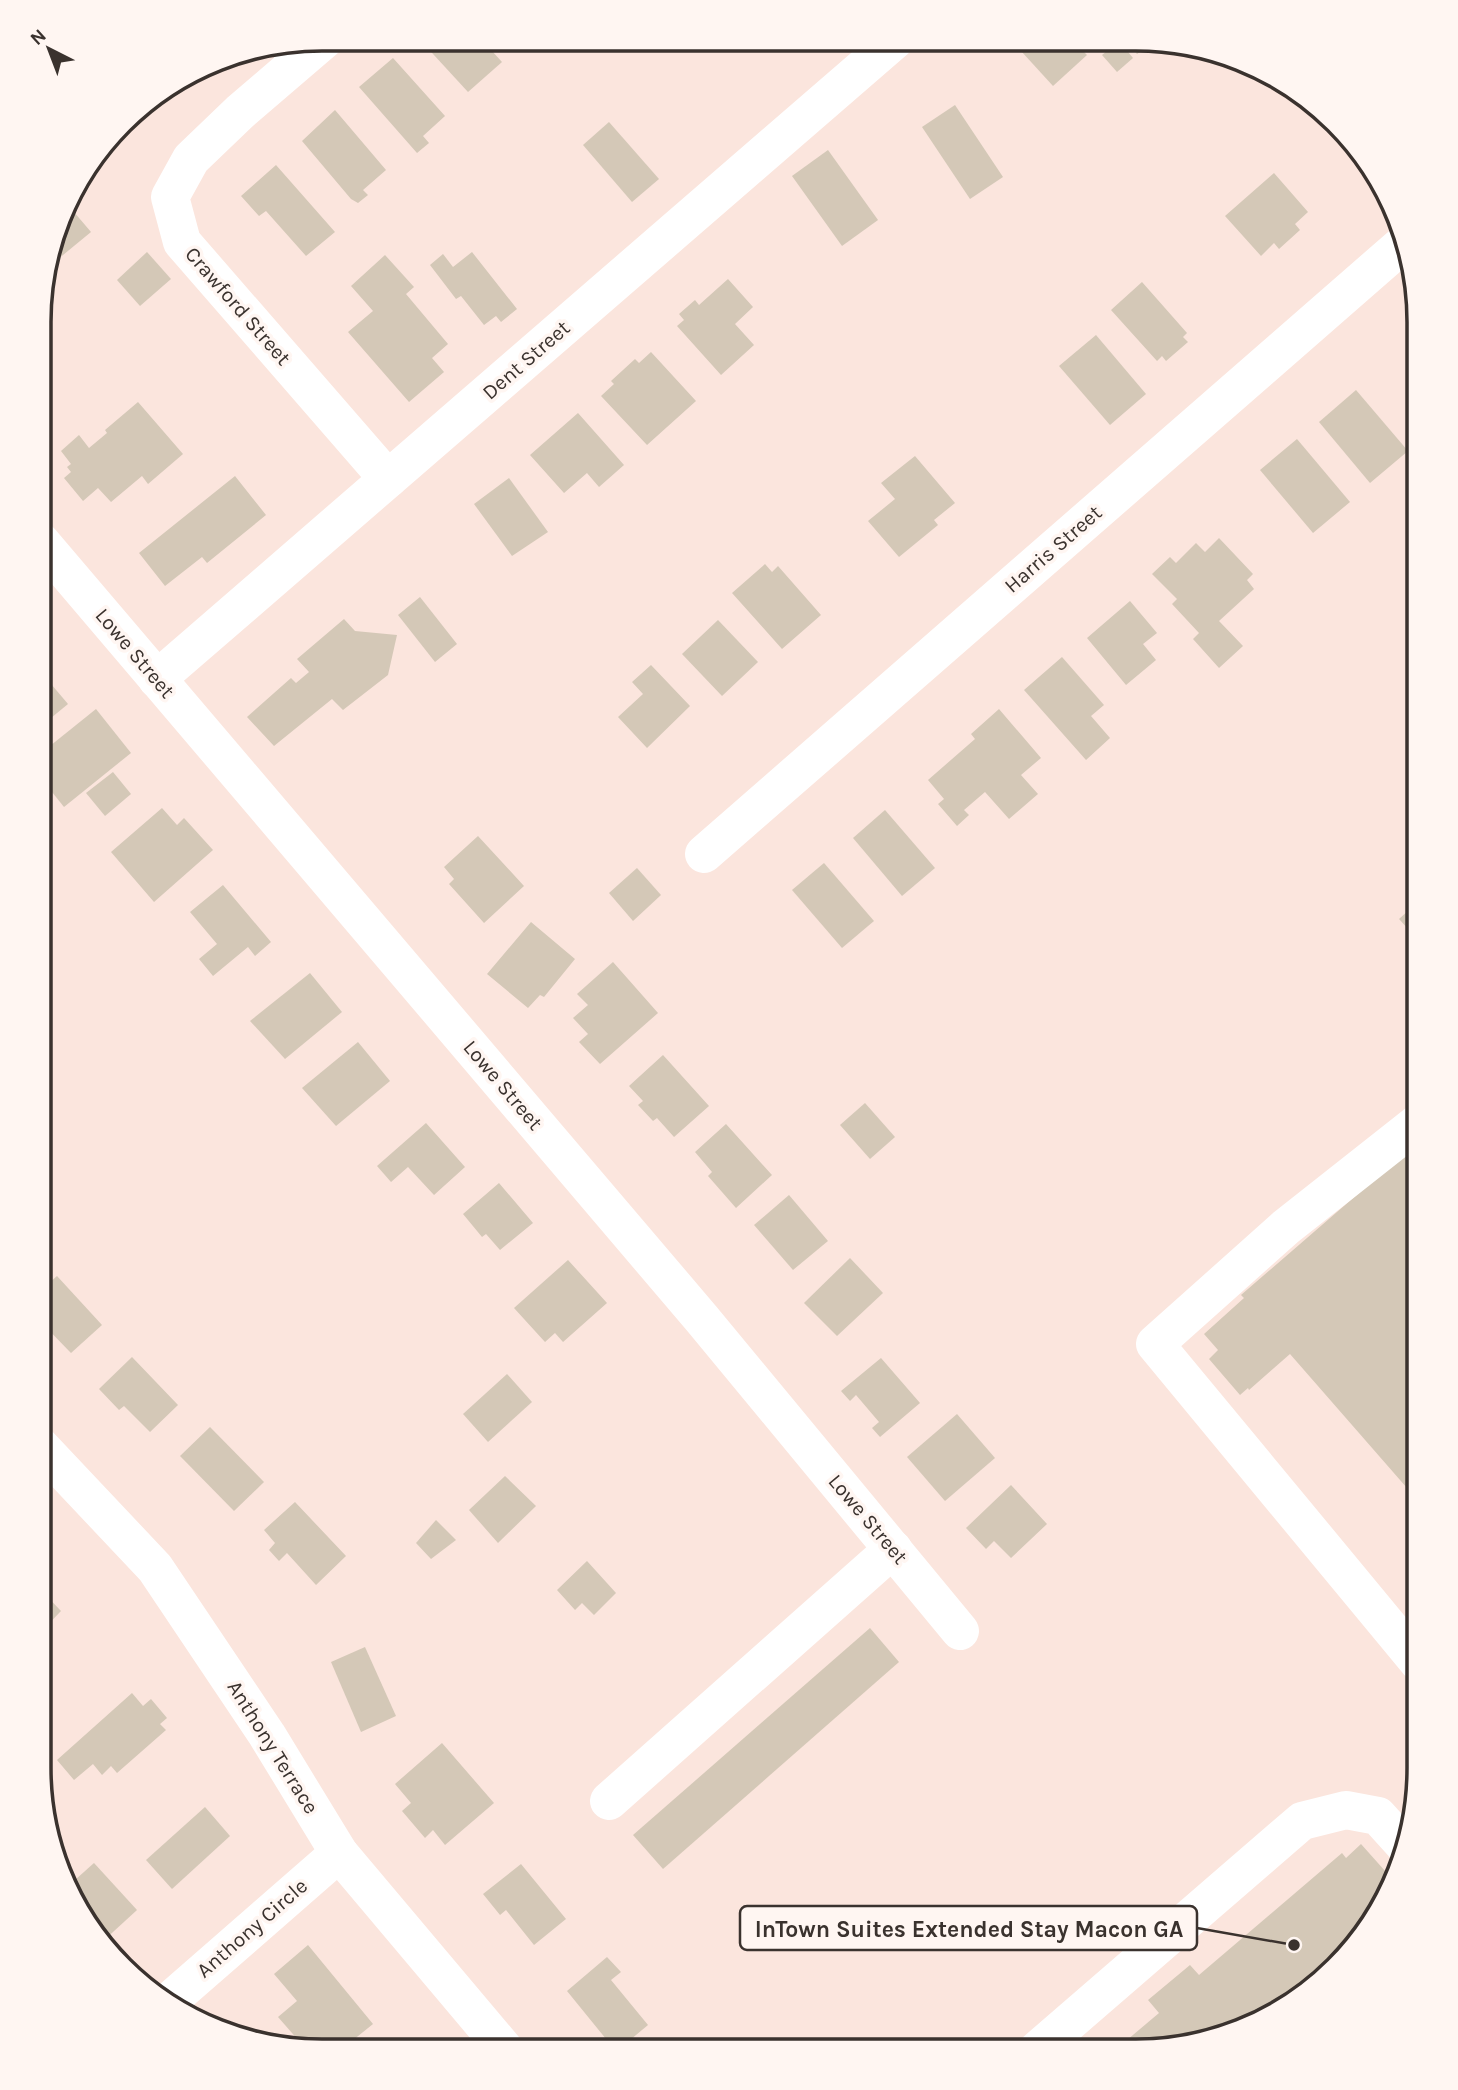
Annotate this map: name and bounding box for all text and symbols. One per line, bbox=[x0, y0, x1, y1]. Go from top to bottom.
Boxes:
north arrow bbox=[14, 14, 84, 84]
text: N bbox=[26, 24, 51, 50]
street label: Crawford Street bbox=[180, 242, 296, 370]
street label: Dent Street bbox=[477, 316, 575, 404]
street label: Harris Street bbox=[1000, 500, 1106, 598]
street label: Lowe Street bbox=[90, 603, 180, 703]
street label: Lowe Street bbox=[458, 1035, 548, 1135]
street label: Lowe Street bbox=[823, 1469, 913, 1569]
street label: Anthony Terrace bbox=[222, 1676, 324, 1818]
street label: Anthony Circle bbox=[192, 1874, 312, 1982]
callout: InTown Suites Extended Stay Macon GA bbox=[740, 1906, 1197, 1950]
text: InTown Suites Extended Stay Macon GA bbox=[755, 1916, 1183, 1943]

